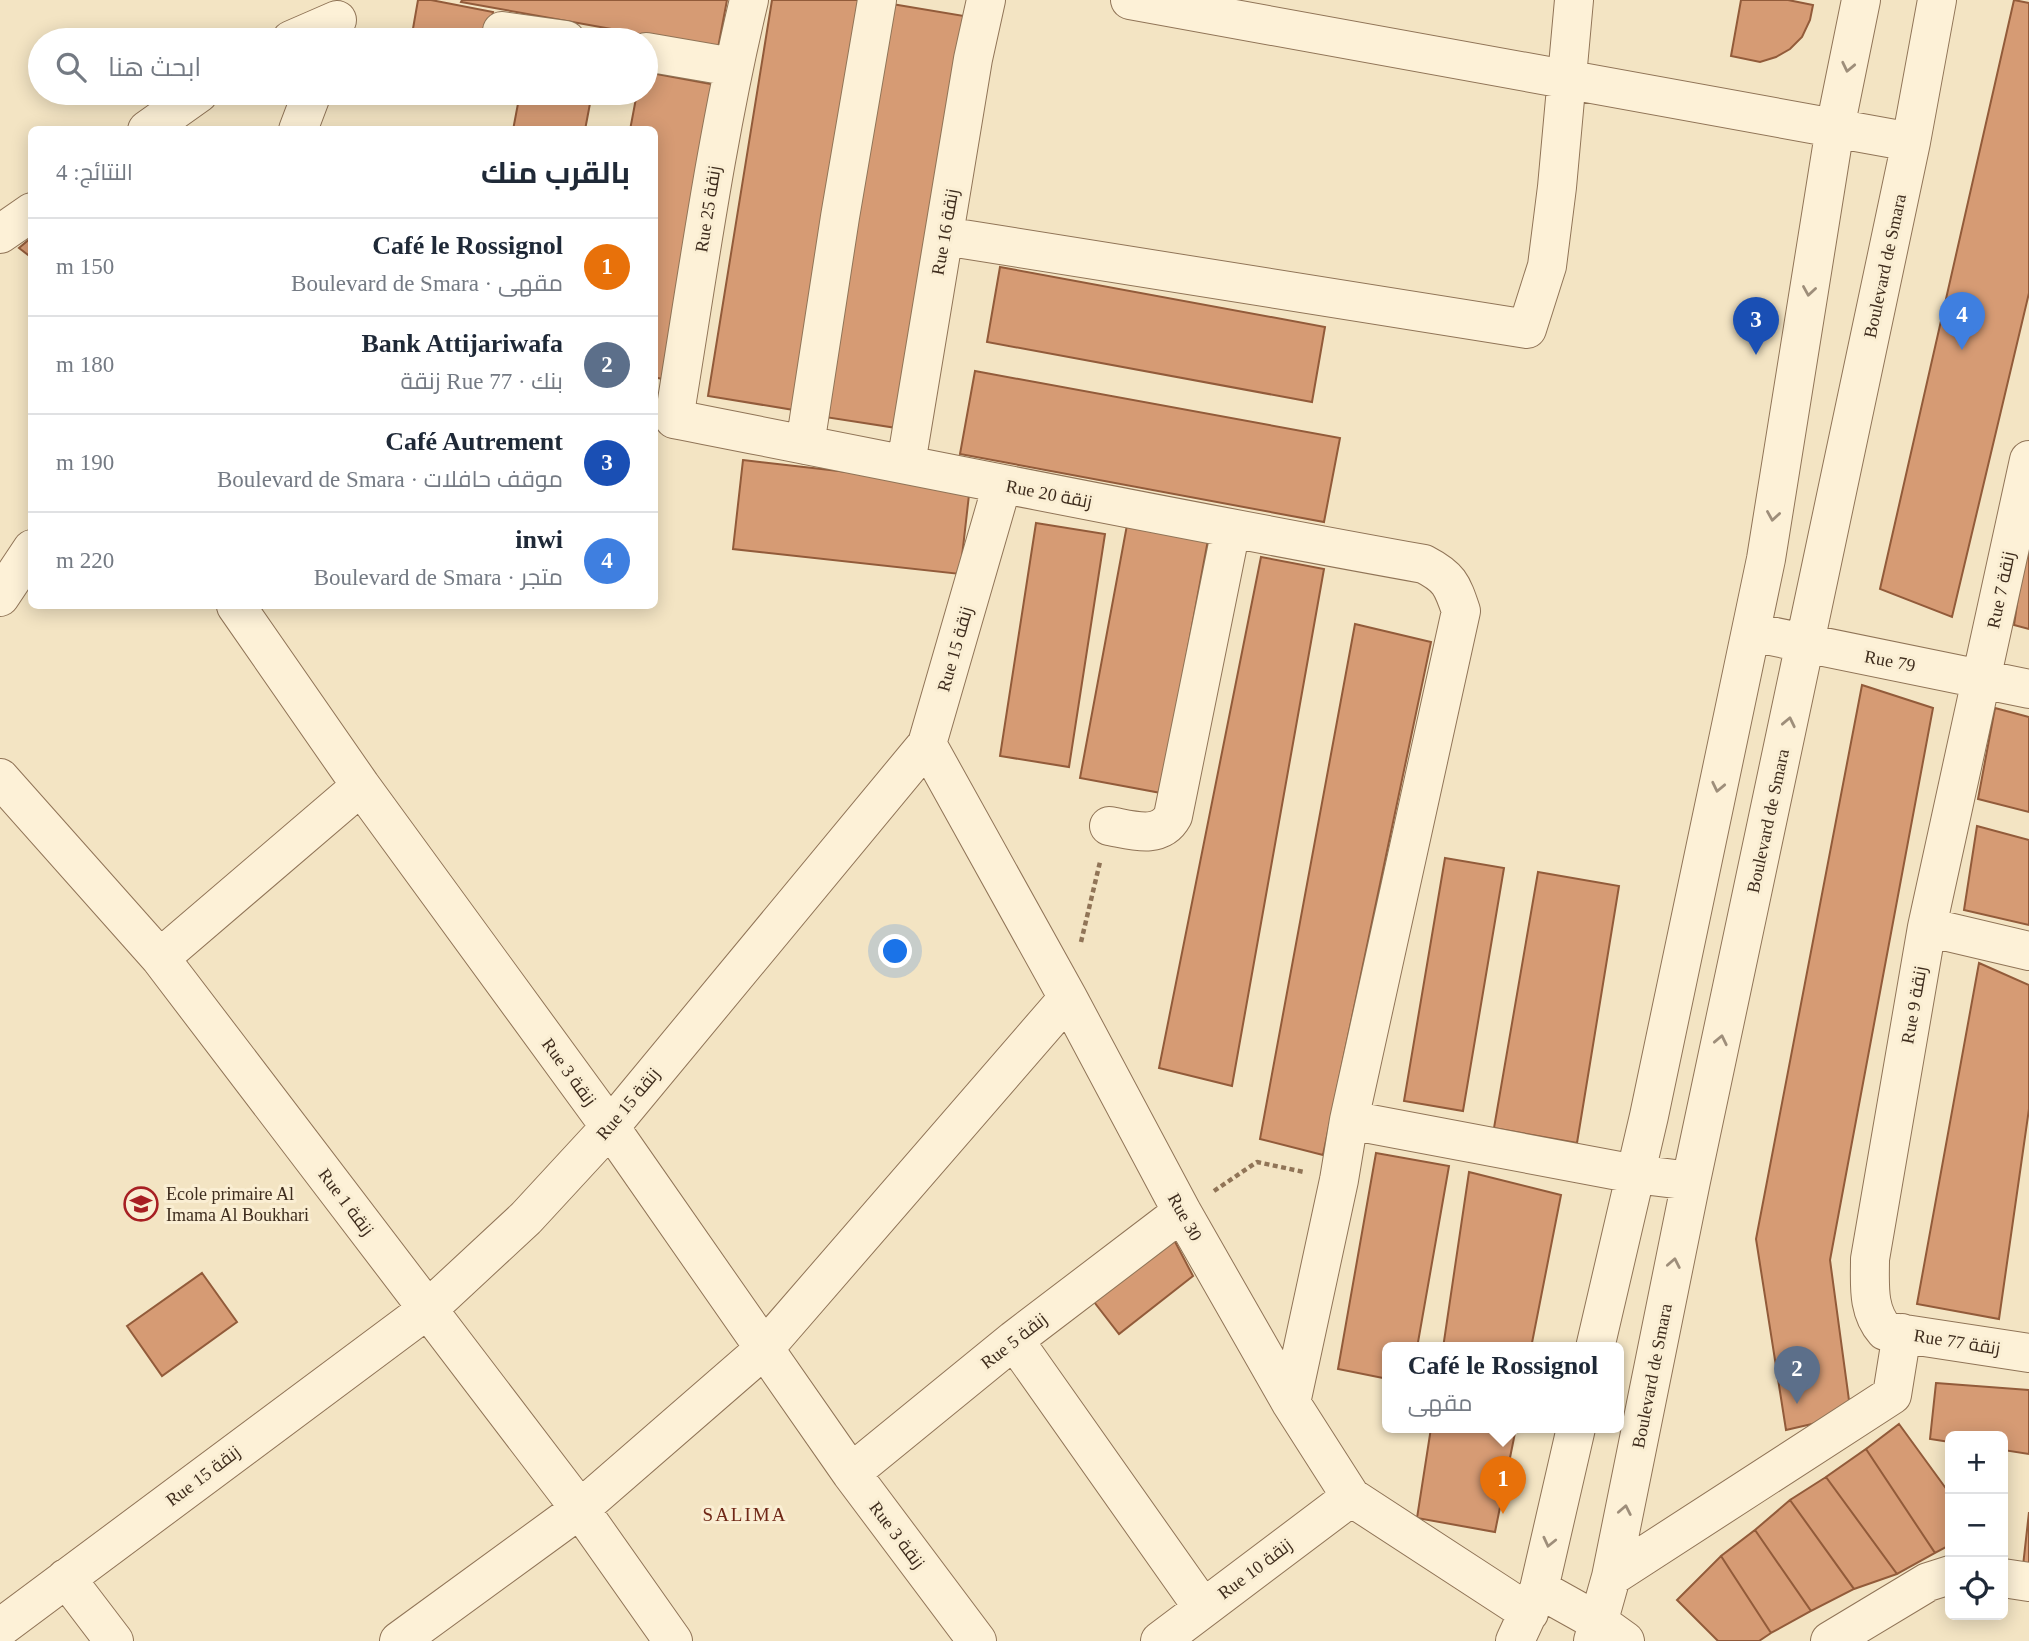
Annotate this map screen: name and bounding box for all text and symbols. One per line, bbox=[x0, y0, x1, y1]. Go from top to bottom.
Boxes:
search box bbox=[28, 28, 658, 105]
icon: search bbox=[52, 48, 90, 86]
text: ابحث هنا bbox=[108, 53, 201, 82]
one-way arrow bbox=[1841, 61, 1856, 73]
text: بالقرب منك bbox=[481, 156, 630, 189]
text: النتائج: 4 bbox=[56, 160, 133, 185]
street label: Rue 25 زنقة bbox=[691, 164, 726, 254]
street label: Rue 16 زنقة bbox=[928, 187, 963, 277]
street label: Boulevard de Smara bbox=[1860, 192, 1910, 340]
text: Café le Rossignol bbox=[372, 231, 563, 260]
text: 150 m bbox=[56, 254, 114, 279]
text: 1 bbox=[601, 254, 613, 279]
text: مقهى · Boulevard de Smara bbox=[291, 271, 563, 296]
one-way arrow bbox=[1802, 285, 1817, 297]
pin: 4 bbox=[1939, 292, 1985, 350]
pin: 3 bbox=[1733, 297, 1779, 355]
text: Bank Attijariwafa bbox=[362, 329, 563, 358]
text: 180 m bbox=[56, 352, 114, 377]
text: 2 bbox=[601, 352, 613, 377]
text: بنك · Rue 77 زنقة bbox=[400, 369, 563, 394]
text: Café Autrement bbox=[385, 427, 563, 456]
text: 190 m bbox=[56, 450, 114, 475]
text: 3 bbox=[601, 450, 613, 475]
text: موقف حافلات · Boulevard de Smara bbox=[217, 467, 563, 492]
street label: Rue 20 زنقة bbox=[1004, 476, 1094, 513]
one-way arrow bbox=[1766, 510, 1781, 522]
text: inwi bbox=[515, 525, 563, 554]
text: 220 m bbox=[56, 548, 114, 573]
text: 4 bbox=[601, 548, 613, 573]
street label: Rue 7 زنقة bbox=[1983, 550, 2020, 631]
text: متجر · Boulevard de Smara bbox=[314, 565, 563, 590]
street label: Rue 15 زنقة bbox=[933, 604, 978, 694]
street label: Rue 79 bbox=[1863, 646, 1917, 676]
one-way arrow bbox=[1781, 716, 1795, 728]
street label: Boulevard de Smara bbox=[1743, 747, 1793, 895]
one-way arrow bbox=[1712, 781, 1727, 793]
your location bbox=[878, 934, 912, 968]
street label: Rue 9 زنقة bbox=[1897, 965, 1932, 1046]
street label: Rue 3 زنقة bbox=[537, 1034, 600, 1110]
one-way arrow bbox=[1713, 1034, 1727, 1046]
street label: Rue 15 زنقة bbox=[592, 1064, 665, 1145]
street label: Rue 1 زنقة bbox=[314, 1165, 378, 1240]
place label: Ecole primaire Al Imama Al Boukhari bbox=[166, 1184, 309, 1225]
school or university icon: Ecole primaire Al Imama Al Boukhari bbox=[122, 1185, 160, 1223]
street label: Rue 30 bbox=[1164, 1190, 1206, 1244]
one-way arrow bbox=[1666, 1257, 1681, 1269]
street label: Boulevard de Smara bbox=[1628, 1302, 1676, 1450]
street label: Rue 5 زنقة bbox=[977, 1309, 1052, 1374]
street label: Rue 77 زنقة bbox=[1912, 1325, 2002, 1360]
popup bbox=[1382, 1342, 1624, 1433]
pin: 2 bbox=[1774, 1346, 1820, 1404]
text: Café le Rossignol bbox=[1408, 1351, 1598, 1380]
text: مقهى bbox=[1408, 1391, 1473, 1416]
map controls bbox=[1945, 1431, 2008, 1620]
button: + bbox=[1945, 1431, 2008, 1494]
street label: Rue 15 زنقة bbox=[162, 1442, 245, 1511]
pin: 1 bbox=[1480, 1456, 1526, 1514]
button: − bbox=[1945, 1494, 2008, 1557]
street label: Rue 3 زنقة bbox=[865, 1498, 929, 1573]
district label: SALIMA bbox=[703, 1504, 787, 1525]
one-way arrow bbox=[1616, 1504, 1631, 1516]
street label: Rue 10 زنقة bbox=[1214, 1535, 1297, 1604]
one-way arrow bbox=[1543, 1536, 1558, 1548]
button: locate bbox=[1945, 1557, 2008, 1620]

